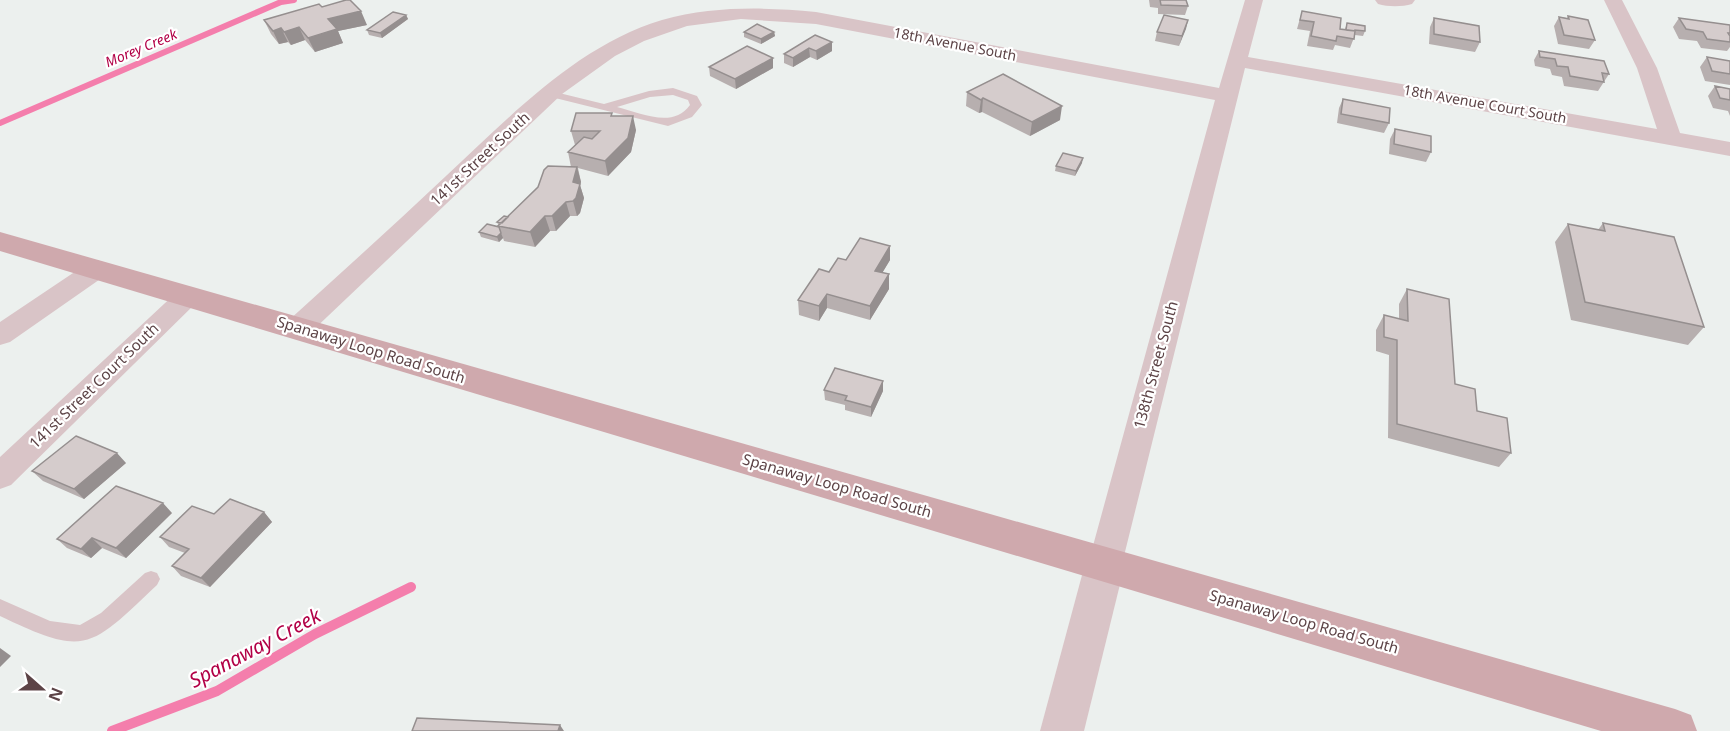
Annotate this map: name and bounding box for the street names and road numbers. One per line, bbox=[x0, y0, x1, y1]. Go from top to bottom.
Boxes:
street label: 18th Avenue South bbox=[892, 22, 1018, 65]
street label: 18th Avenue Court South bbox=[1402, 80, 1568, 127]
street label: 141st Street South bbox=[425, 107, 533, 210]
street label: 138th Street South bbox=[1128, 299, 1182, 431]
street label: Spanaway Loop Road South bbox=[275, 311, 468, 387]
street label: 141st Street Court South bbox=[24, 318, 162, 452]
street label: Spanaway Loop Road South bbox=[740, 448, 934, 522]
street label: Spanaway Loop Road South bbox=[1207, 584, 1401, 658]

